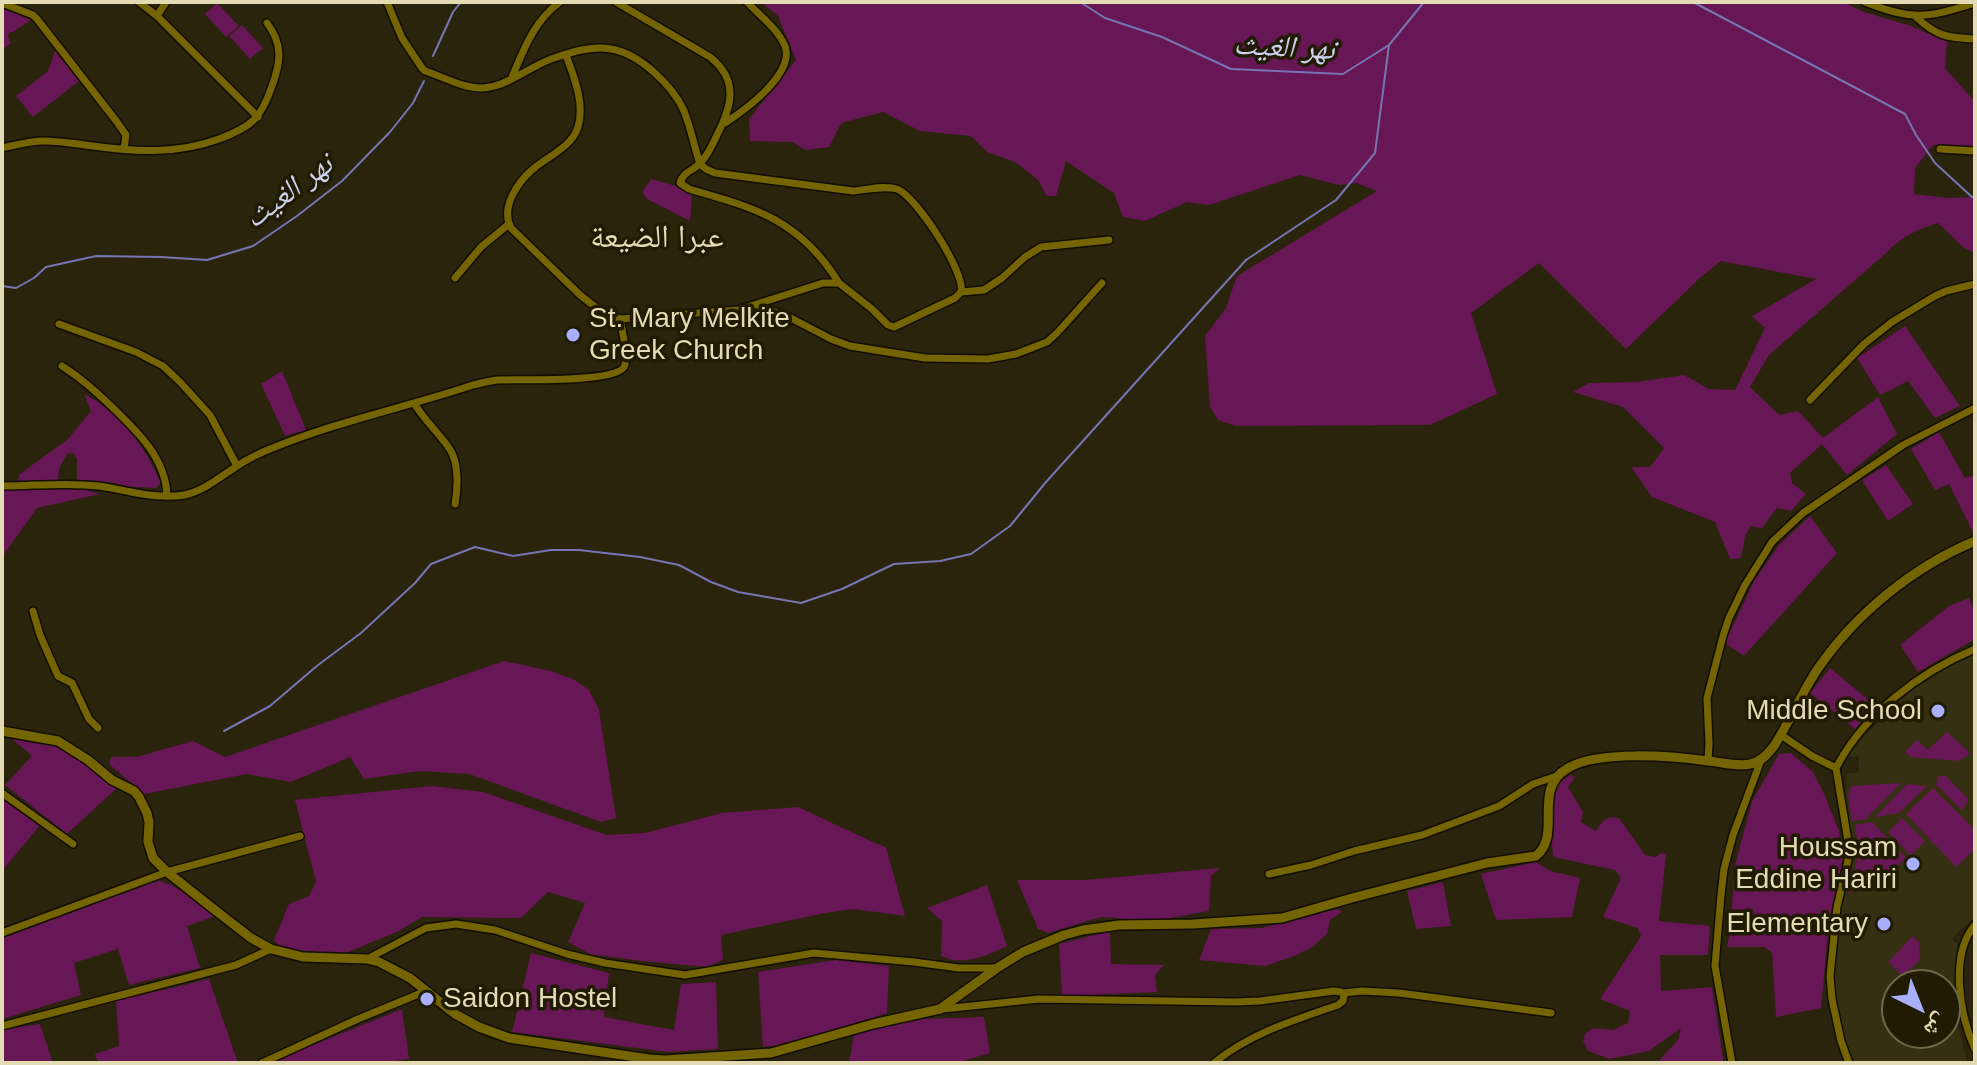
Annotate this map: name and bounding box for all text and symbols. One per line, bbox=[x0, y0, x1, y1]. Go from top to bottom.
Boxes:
water label: نهر الغيث bbox=[1232, 27, 1336, 69]
water label: نهر الغيث bbox=[238, 147, 340, 237]
district label: عبرا الضيعة bbox=[590, 219, 724, 257]
place label: St. Mary Melkite Greek Church bbox=[589, 302, 790, 368]
marker: St. Mary Melkite Greek Church bbox=[564, 326, 582, 344]
place label: Middle School bbox=[1746, 694, 1922, 728]
marker: Middle School bbox=[1929, 702, 1947, 720]
place label: Houssam Eddine Hariri bbox=[1735, 831, 1897, 897]
marker: Houssam Eddine Hariri bbox=[1904, 855, 1922, 873]
place label: Elementary bbox=[1726, 907, 1868, 941]
marker: Elementary bbox=[1875, 915, 1893, 933]
north arrow bbox=[1881, 969, 1961, 1049]
place label: Saidon Hostel bbox=[443, 982, 617, 1016]
marker: Saidon Hostel bbox=[418, 990, 436, 1008]
text: ش bbox=[1919, 1008, 1953, 1043]

